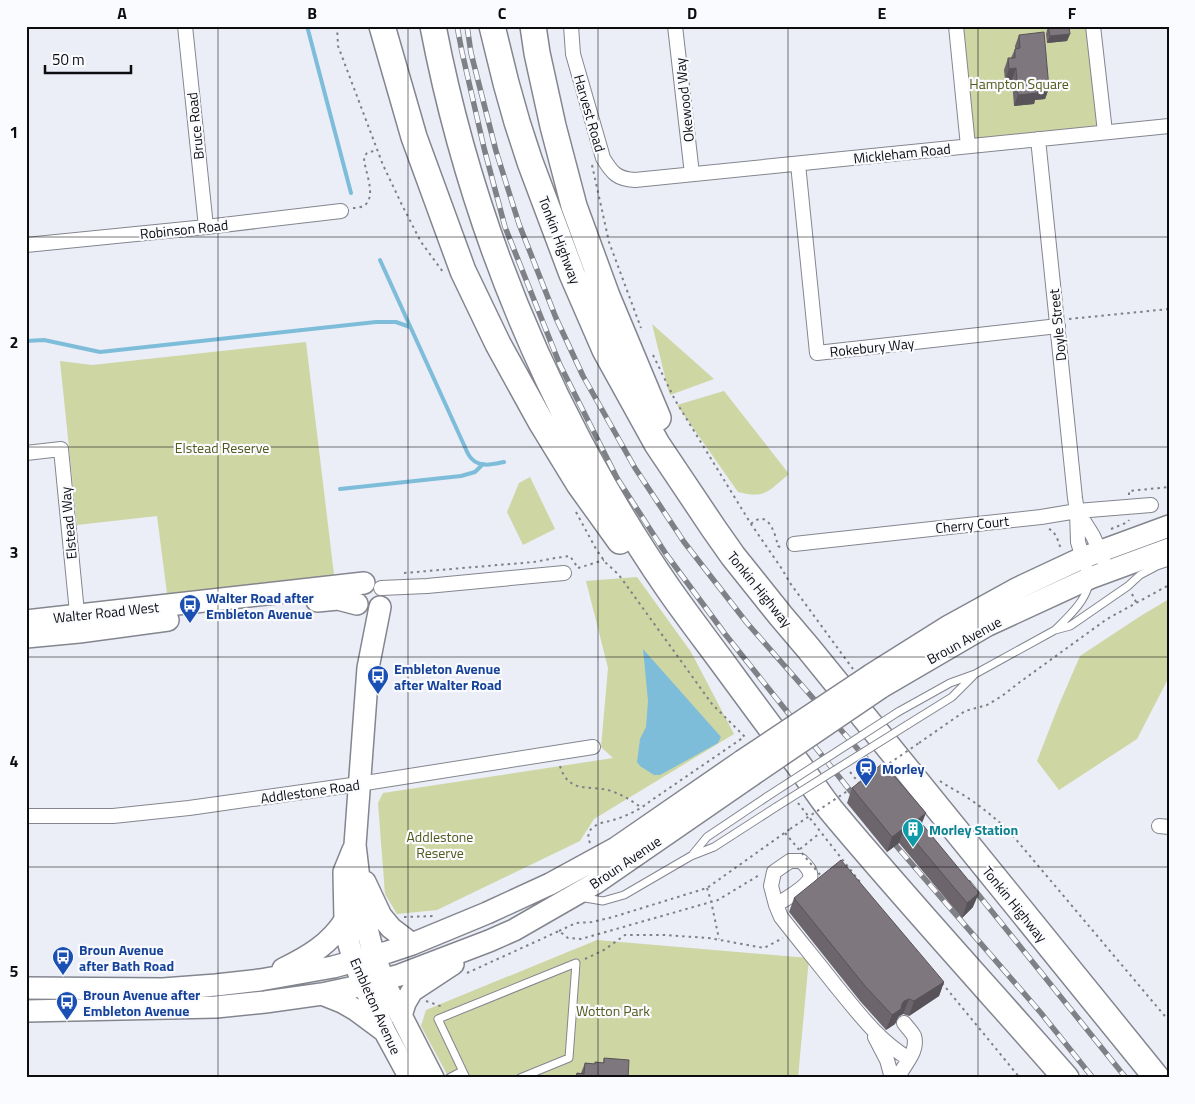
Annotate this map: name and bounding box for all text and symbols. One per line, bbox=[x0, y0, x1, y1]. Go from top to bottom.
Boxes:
text: A bbox=[117, 1, 127, 25]
text: B bbox=[307, 1, 317, 25]
text: C bbox=[498, 1, 507, 25]
text: D bbox=[687, 1, 697, 25]
text: E bbox=[878, 1, 887, 25]
text: F bbox=[1068, 1, 1077, 25]
scale bar bbox=[45, 42, 131, 74]
text: 50 m bbox=[52, 48, 85, 71]
street label: Okewood Way bbox=[669, 57, 699, 143]
street label: Harvest Road bbox=[569, 72, 611, 154]
park label: Hampton Square bbox=[969, 73, 1069, 94]
street label: Bruce Road bbox=[181, 91, 209, 161]
text: 1 bbox=[10, 120, 18, 144]
street label: Mickleham Road bbox=[852, 137, 952, 169]
street label: Tonkin Highway bbox=[534, 193, 587, 287]
street label: Robinson Road bbox=[139, 214, 229, 244]
street label: Doyle Street bbox=[1043, 288, 1071, 362]
text: 2 bbox=[10, 330, 18, 354]
street label: Rokebury Way bbox=[829, 332, 916, 362]
park label: Elstead Reserve bbox=[175, 437, 269, 458]
street label: Elstead Way bbox=[54, 486, 82, 560]
street label: Cherry Court bbox=[934, 510, 1010, 538]
text: 3 bbox=[10, 540, 18, 564]
street label: Tonkin Highway bbox=[723, 546, 798, 632]
place label: Walter Road after Embleton Avenue bbox=[206, 587, 314, 624]
bus stop icon: Walter Road after Embleton Avenue bbox=[178, 593, 202, 624]
street label: Walter Road West bbox=[52, 596, 160, 628]
street label: Broun Avenue bbox=[923, 611, 1005, 669]
place label: Embleton Avenue after Walter Road bbox=[394, 658, 502, 695]
bus stop icon: Embleton Avenue after Walter Road bbox=[366, 664, 390, 695]
text: 4 bbox=[10, 749, 19, 773]
station icon: Morley bbox=[854, 756, 878, 787]
place label: Morley bbox=[882, 758, 924, 779]
street label: Addlestone Road bbox=[259, 774, 361, 808]
building icon: Morley Station bbox=[901, 817, 925, 848]
place label: Morley Station bbox=[929, 819, 1018, 840]
park label: Addlestone Reserve bbox=[407, 826, 473, 863]
street label: Broun Avenue bbox=[585, 830, 665, 894]
street label: Tonkin Highway bbox=[978, 861, 1053, 947]
place label: Broun Avenue after Bath Road bbox=[79, 939, 174, 976]
bus stop icon: Broun Avenue after Bath Road bbox=[51, 945, 75, 976]
street label: Embleton Avenue bbox=[345, 954, 407, 1058]
text: 5 bbox=[10, 959, 19, 983]
place label: Broun Avenue after Embleton Avenue bbox=[83, 984, 200, 1021]
bus stop icon: Broun Avenue after Embleton Avenue bbox=[55, 990, 79, 1021]
park label: Wotton Park bbox=[576, 1000, 650, 1021]

